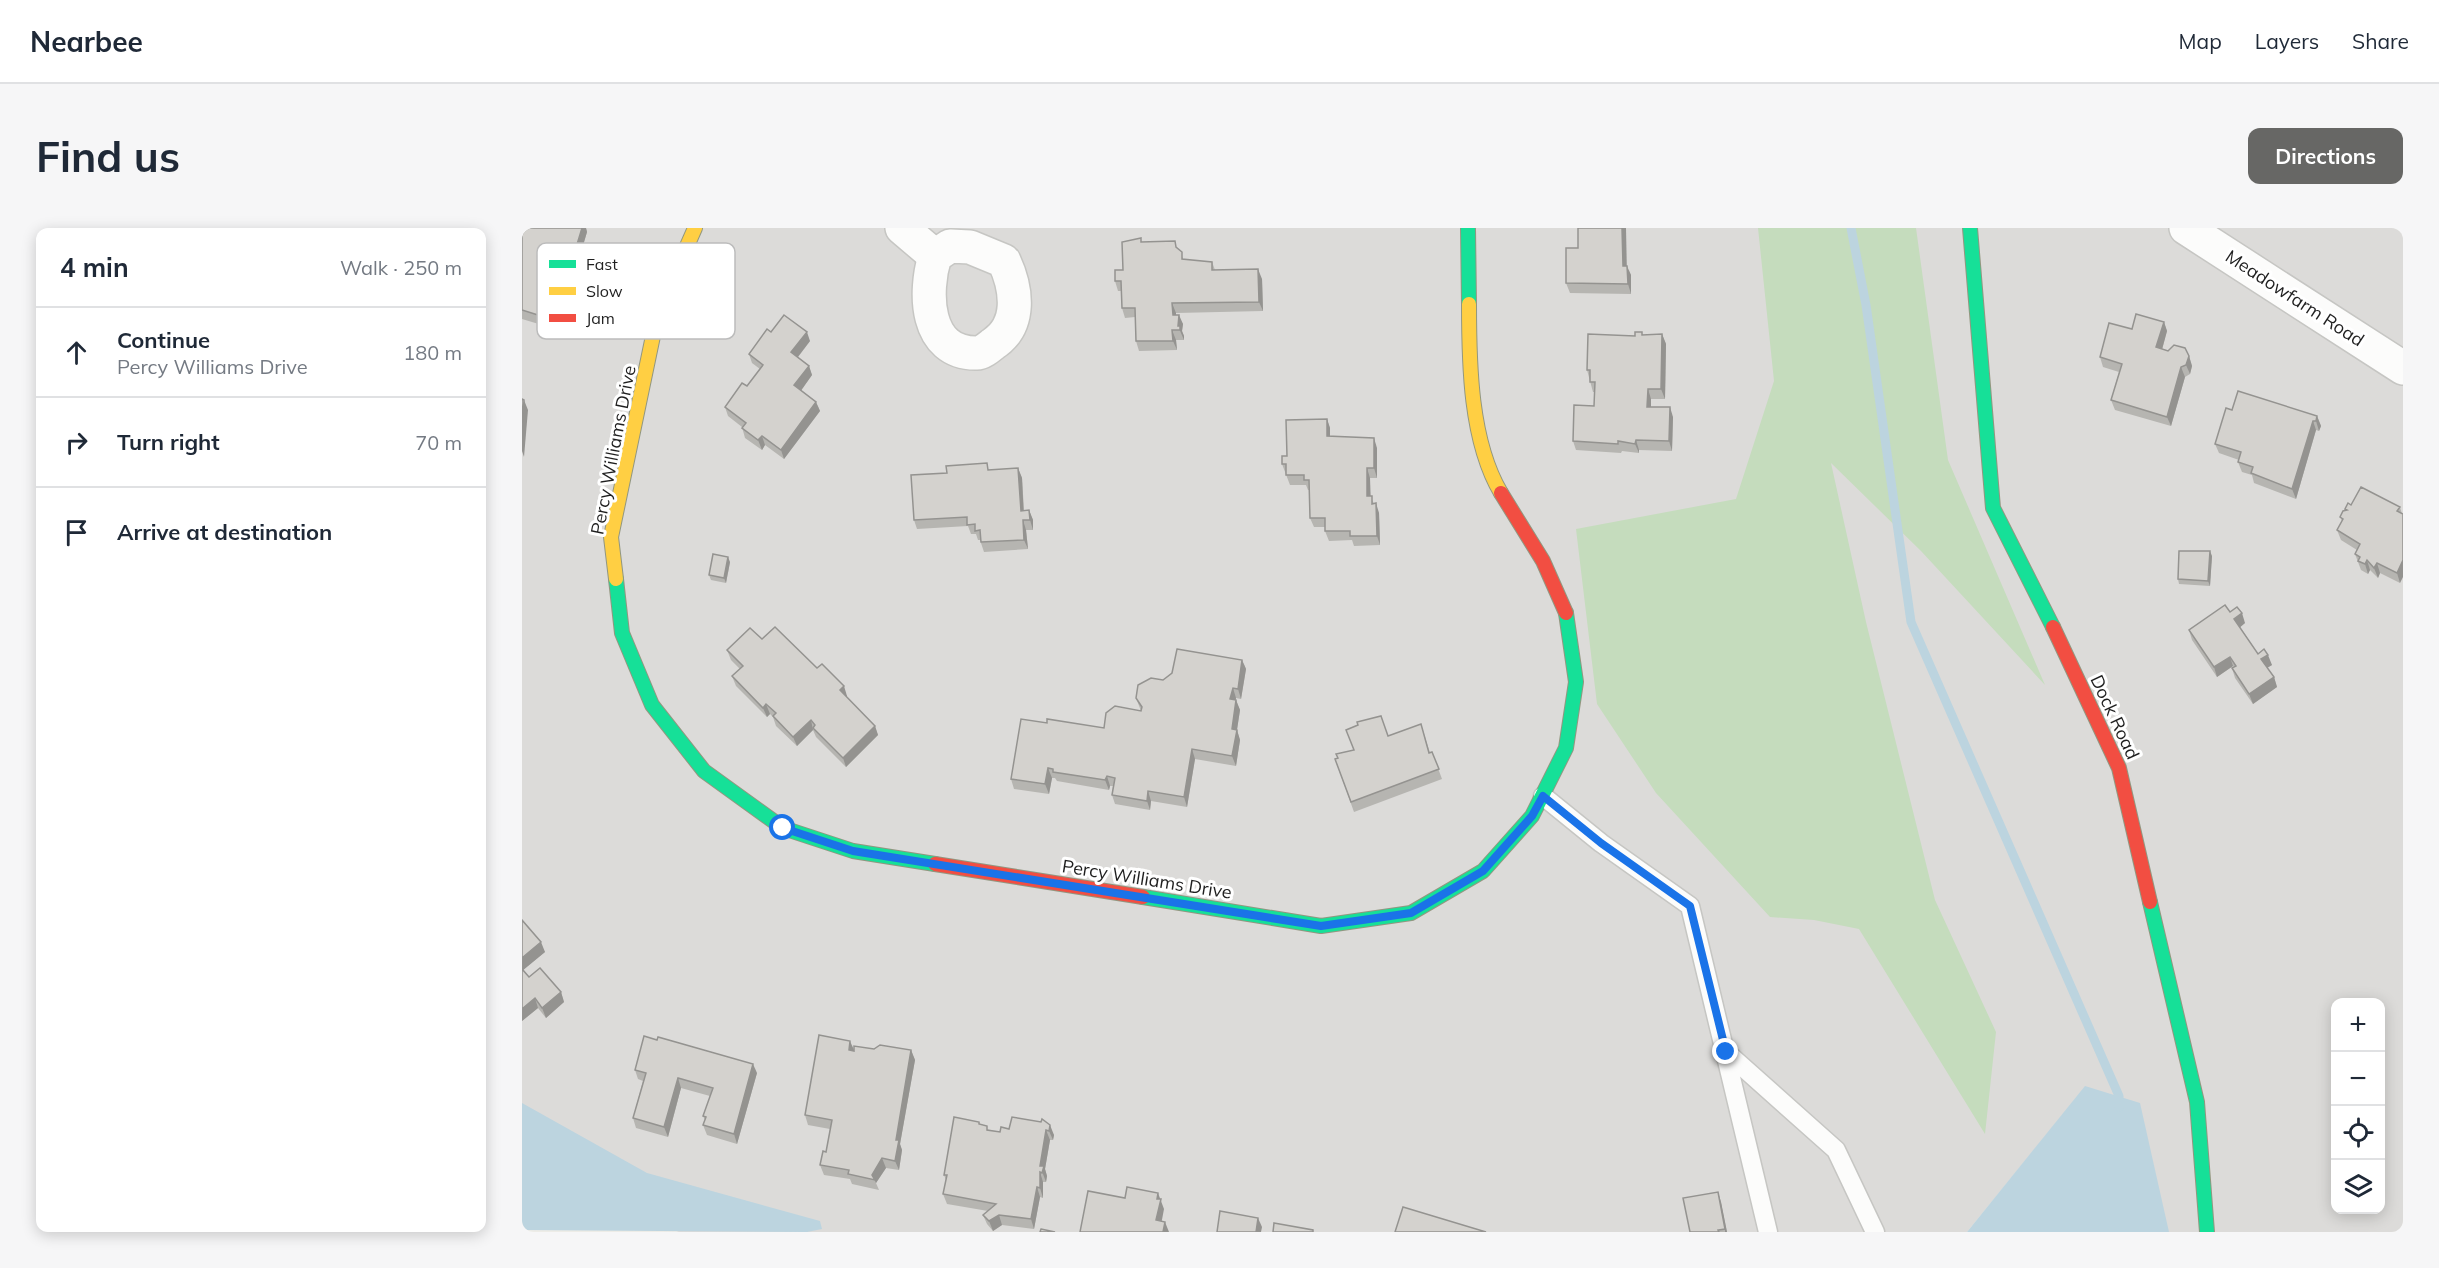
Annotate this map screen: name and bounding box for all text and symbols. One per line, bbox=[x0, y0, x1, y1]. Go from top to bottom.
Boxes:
text: Nearbee bbox=[30, 24, 143, 59]
text: Map bbox=[2179, 28, 2222, 54]
text: Layers bbox=[2255, 28, 2319, 54]
text: Share bbox=[2352, 28, 2409, 54]
button: Directions bbox=[2248, 128, 2403, 184]
text: Find us bbox=[36, 130, 180, 183]
legend bbox=[537, 243, 735, 339]
street label: Meadowfarm Road bbox=[2221, 245, 2369, 351]
text: 4 min bbox=[60, 251, 129, 284]
text: Fast bbox=[586, 254, 618, 274]
text: Walk · 250 m bbox=[340, 255, 462, 280]
text: Slow bbox=[586, 281, 623, 301]
text: Jam bbox=[586, 308, 615, 328]
text: Continue bbox=[117, 326, 210, 354]
icon: ahead bbox=[60, 336, 93, 369]
text: 180 m bbox=[403, 340, 462, 365]
text: Percy Williams Drive bbox=[117, 354, 308, 379]
street label: Percy Williams Drive bbox=[585, 364, 641, 536]
icon: right bbox=[60, 426, 93, 459]
text: Turn right bbox=[117, 428, 220, 456]
text: 70 m bbox=[415, 430, 462, 455]
icon: arrive bbox=[60, 516, 93, 549]
text: Arrive at destination bbox=[117, 518, 332, 546]
street label: Dock Road bbox=[2085, 671, 2145, 763]
route start bbox=[769, 814, 795, 840]
street label: Percy Williams Drive bbox=[1060, 854, 1234, 904]
map controls bbox=[2331, 998, 2385, 1214]
button: + bbox=[2331, 998, 2385, 1052]
route end bbox=[1712, 1038, 1738, 1064]
button: − bbox=[2331, 1052, 2385, 1106]
button: locate bbox=[2331, 1106, 2385, 1160]
button: layers bbox=[2331, 1160, 2385, 1214]

